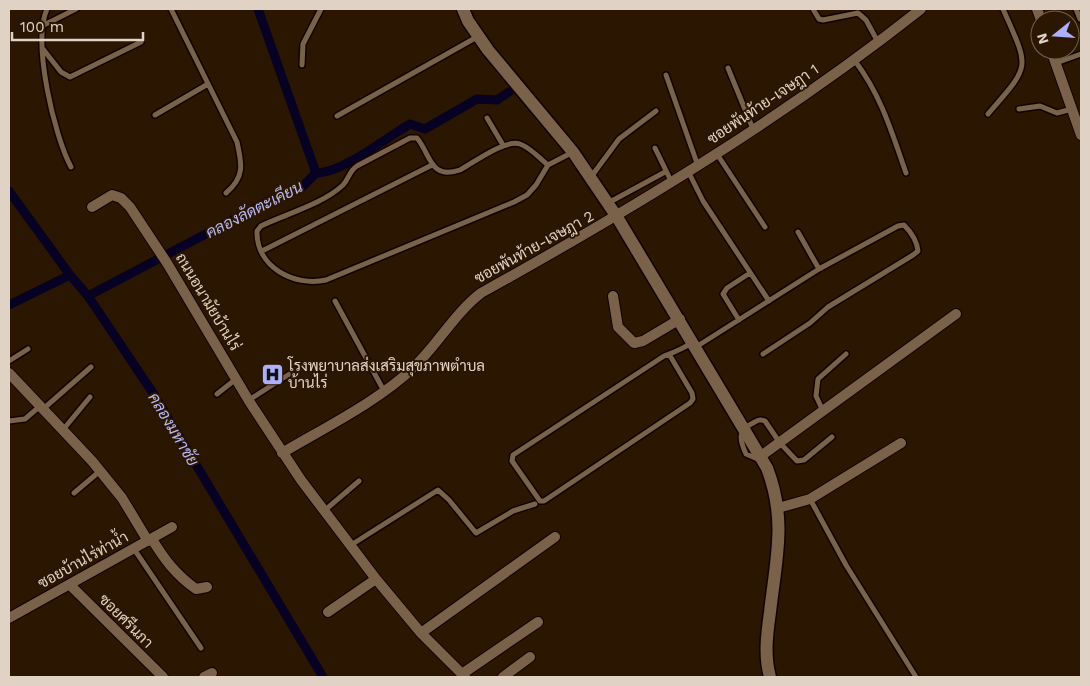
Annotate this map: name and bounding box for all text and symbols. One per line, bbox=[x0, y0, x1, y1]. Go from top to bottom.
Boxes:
scale bar bbox=[12, 10, 144, 42]
north arrow bbox=[1030, 10, 1080, 60]
text: 100 m bbox=[20, 18, 64, 36]
text: N bbox=[1033, 32, 1052, 46]
street label: ซอยพันท้าย-เจษฎา 1 bbox=[703, 59, 823, 149]
water label: คลองลัดตะเคียน bbox=[202, 175, 306, 242]
street label: ซอยพันท้าย-เจษฎา 2 bbox=[471, 206, 597, 288]
street label: ถนนอนามัยบ้านไร่ bbox=[172, 249, 245, 354]
place label: โรงพยาบาลส่งเสริมสุขภาพตำบล บ้านไร่ bbox=[287, 356, 485, 392]
hospital icon: โรงพยาบาลส่งเสริมสุขภาพตำบล บ้านไร่ bbox=[260, 363, 284, 387]
water label: คลองมหาชัย bbox=[144, 389, 204, 469]
street label: ซอยบ้านไร่ท่าน้ำ bbox=[33, 524, 131, 592]
street label: ซอยศรีนภา bbox=[95, 590, 157, 652]

